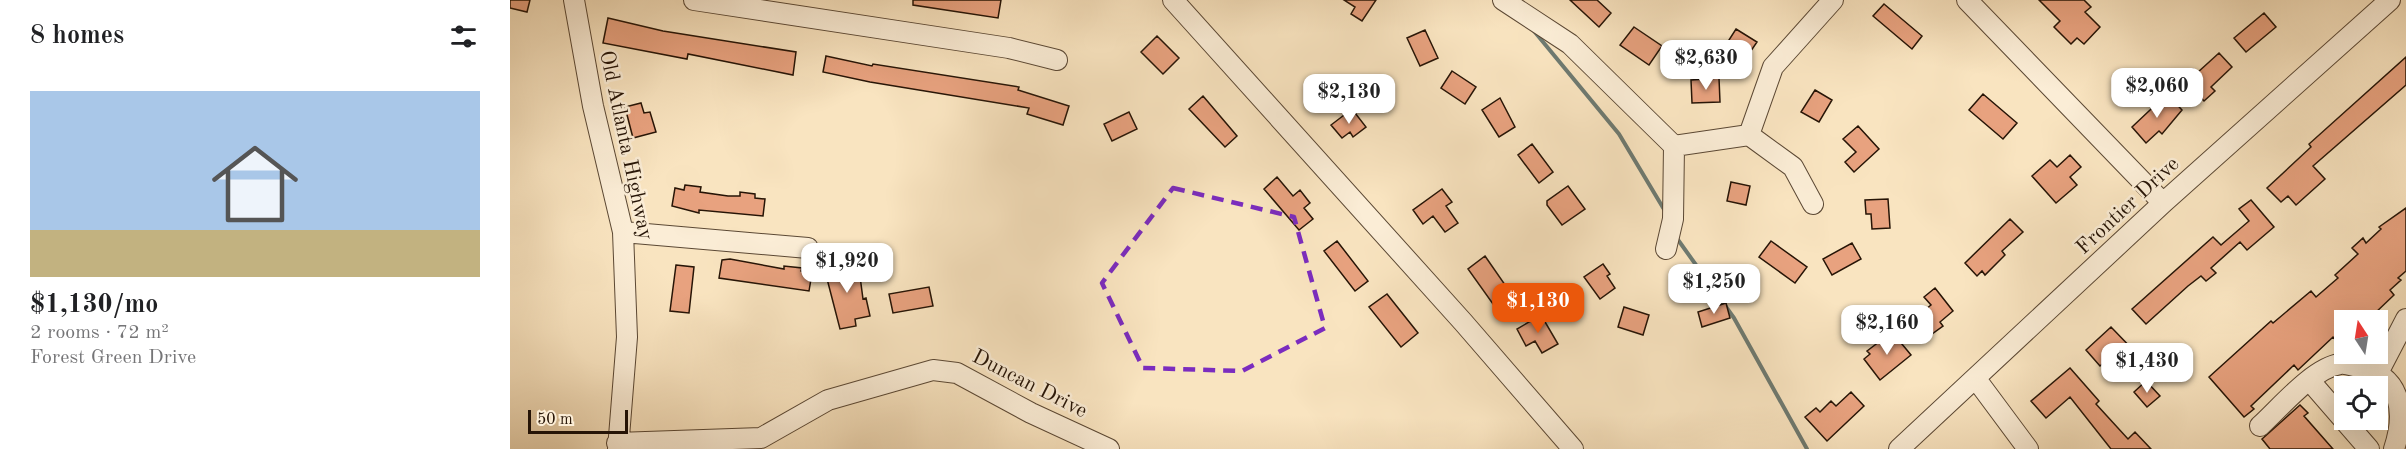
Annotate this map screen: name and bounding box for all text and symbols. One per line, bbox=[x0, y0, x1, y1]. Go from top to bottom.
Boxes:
icon: filters bbox=[447, 20, 480, 53]
text: 8 homes bbox=[30, 23, 124, 49]
pin: $2,630 bbox=[1657, 40, 1755, 91]
street label: Old Atlanta Highway bbox=[595, 49, 656, 242]
text: $2,630 bbox=[1674, 49, 1738, 69]
pin: $2,060 bbox=[2108, 68, 2206, 119]
pin: $2,130 bbox=[1300, 74, 1398, 125]
text: $2,060 bbox=[2125, 77, 2189, 97]
text: $2,130 bbox=[1317, 83, 1381, 103]
icon: home bbox=[201, 130, 309, 238]
street label: Frontier Drive bbox=[2073, 153, 2184, 259]
pin: $1,920 bbox=[798, 243, 896, 294]
text: $1,920 bbox=[815, 252, 879, 272]
pin: $1,250 bbox=[1665, 264, 1763, 315]
text: $1,250 bbox=[1682, 273, 1746, 293]
pin: $1,130 bbox=[1489, 283, 1587, 334]
text: $1,130/mo bbox=[30, 292, 158, 318]
text: $1,130 bbox=[1506, 292, 1570, 312]
pin: $2,160 bbox=[1838, 305, 1936, 356]
north arrow bbox=[2334, 310, 2388, 364]
map controls bbox=[2334, 310, 2388, 430]
text: $2,160 bbox=[1855, 314, 1919, 334]
text: 2 rooms · 72 m² bbox=[30, 323, 169, 343]
pin: $1,430 bbox=[2098, 343, 2196, 394]
street label: Duncan Drive bbox=[968, 346, 1090, 422]
text: Forest Green Drive bbox=[30, 348, 196, 368]
text: $1,430 bbox=[2115, 352, 2179, 372]
button: locate bbox=[2334, 376, 2388, 430]
scale bar bbox=[528, 407, 628, 434]
text: 50 m bbox=[537, 412, 573, 428]

